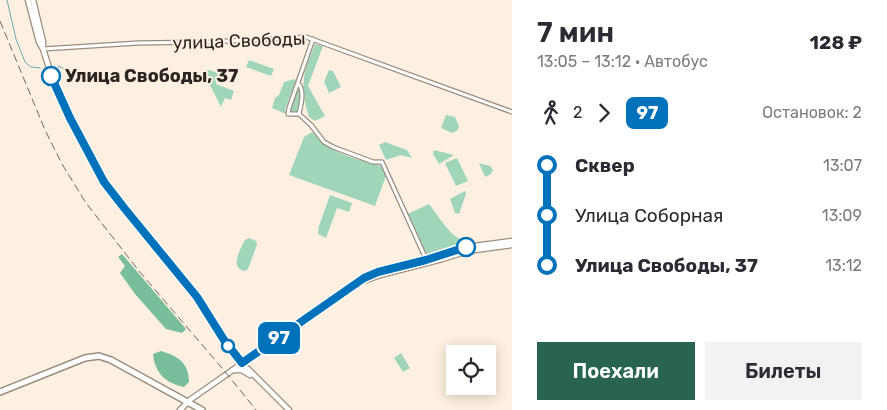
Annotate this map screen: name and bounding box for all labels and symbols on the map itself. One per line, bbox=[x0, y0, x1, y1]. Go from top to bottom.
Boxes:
street label: улица Свободы bbox=[172, 28, 306, 54]
place label: Улица Свободы, 37 bbox=[65, 65, 238, 87]
marker: Улица Свободы, 37 bbox=[41, 66, 61, 86]
unlabelled marker bbox=[456, 237, 476, 257]
line badge: 97 bbox=[256, 322, 302, 354]
unlabelled marker bbox=[221, 339, 235, 353]

